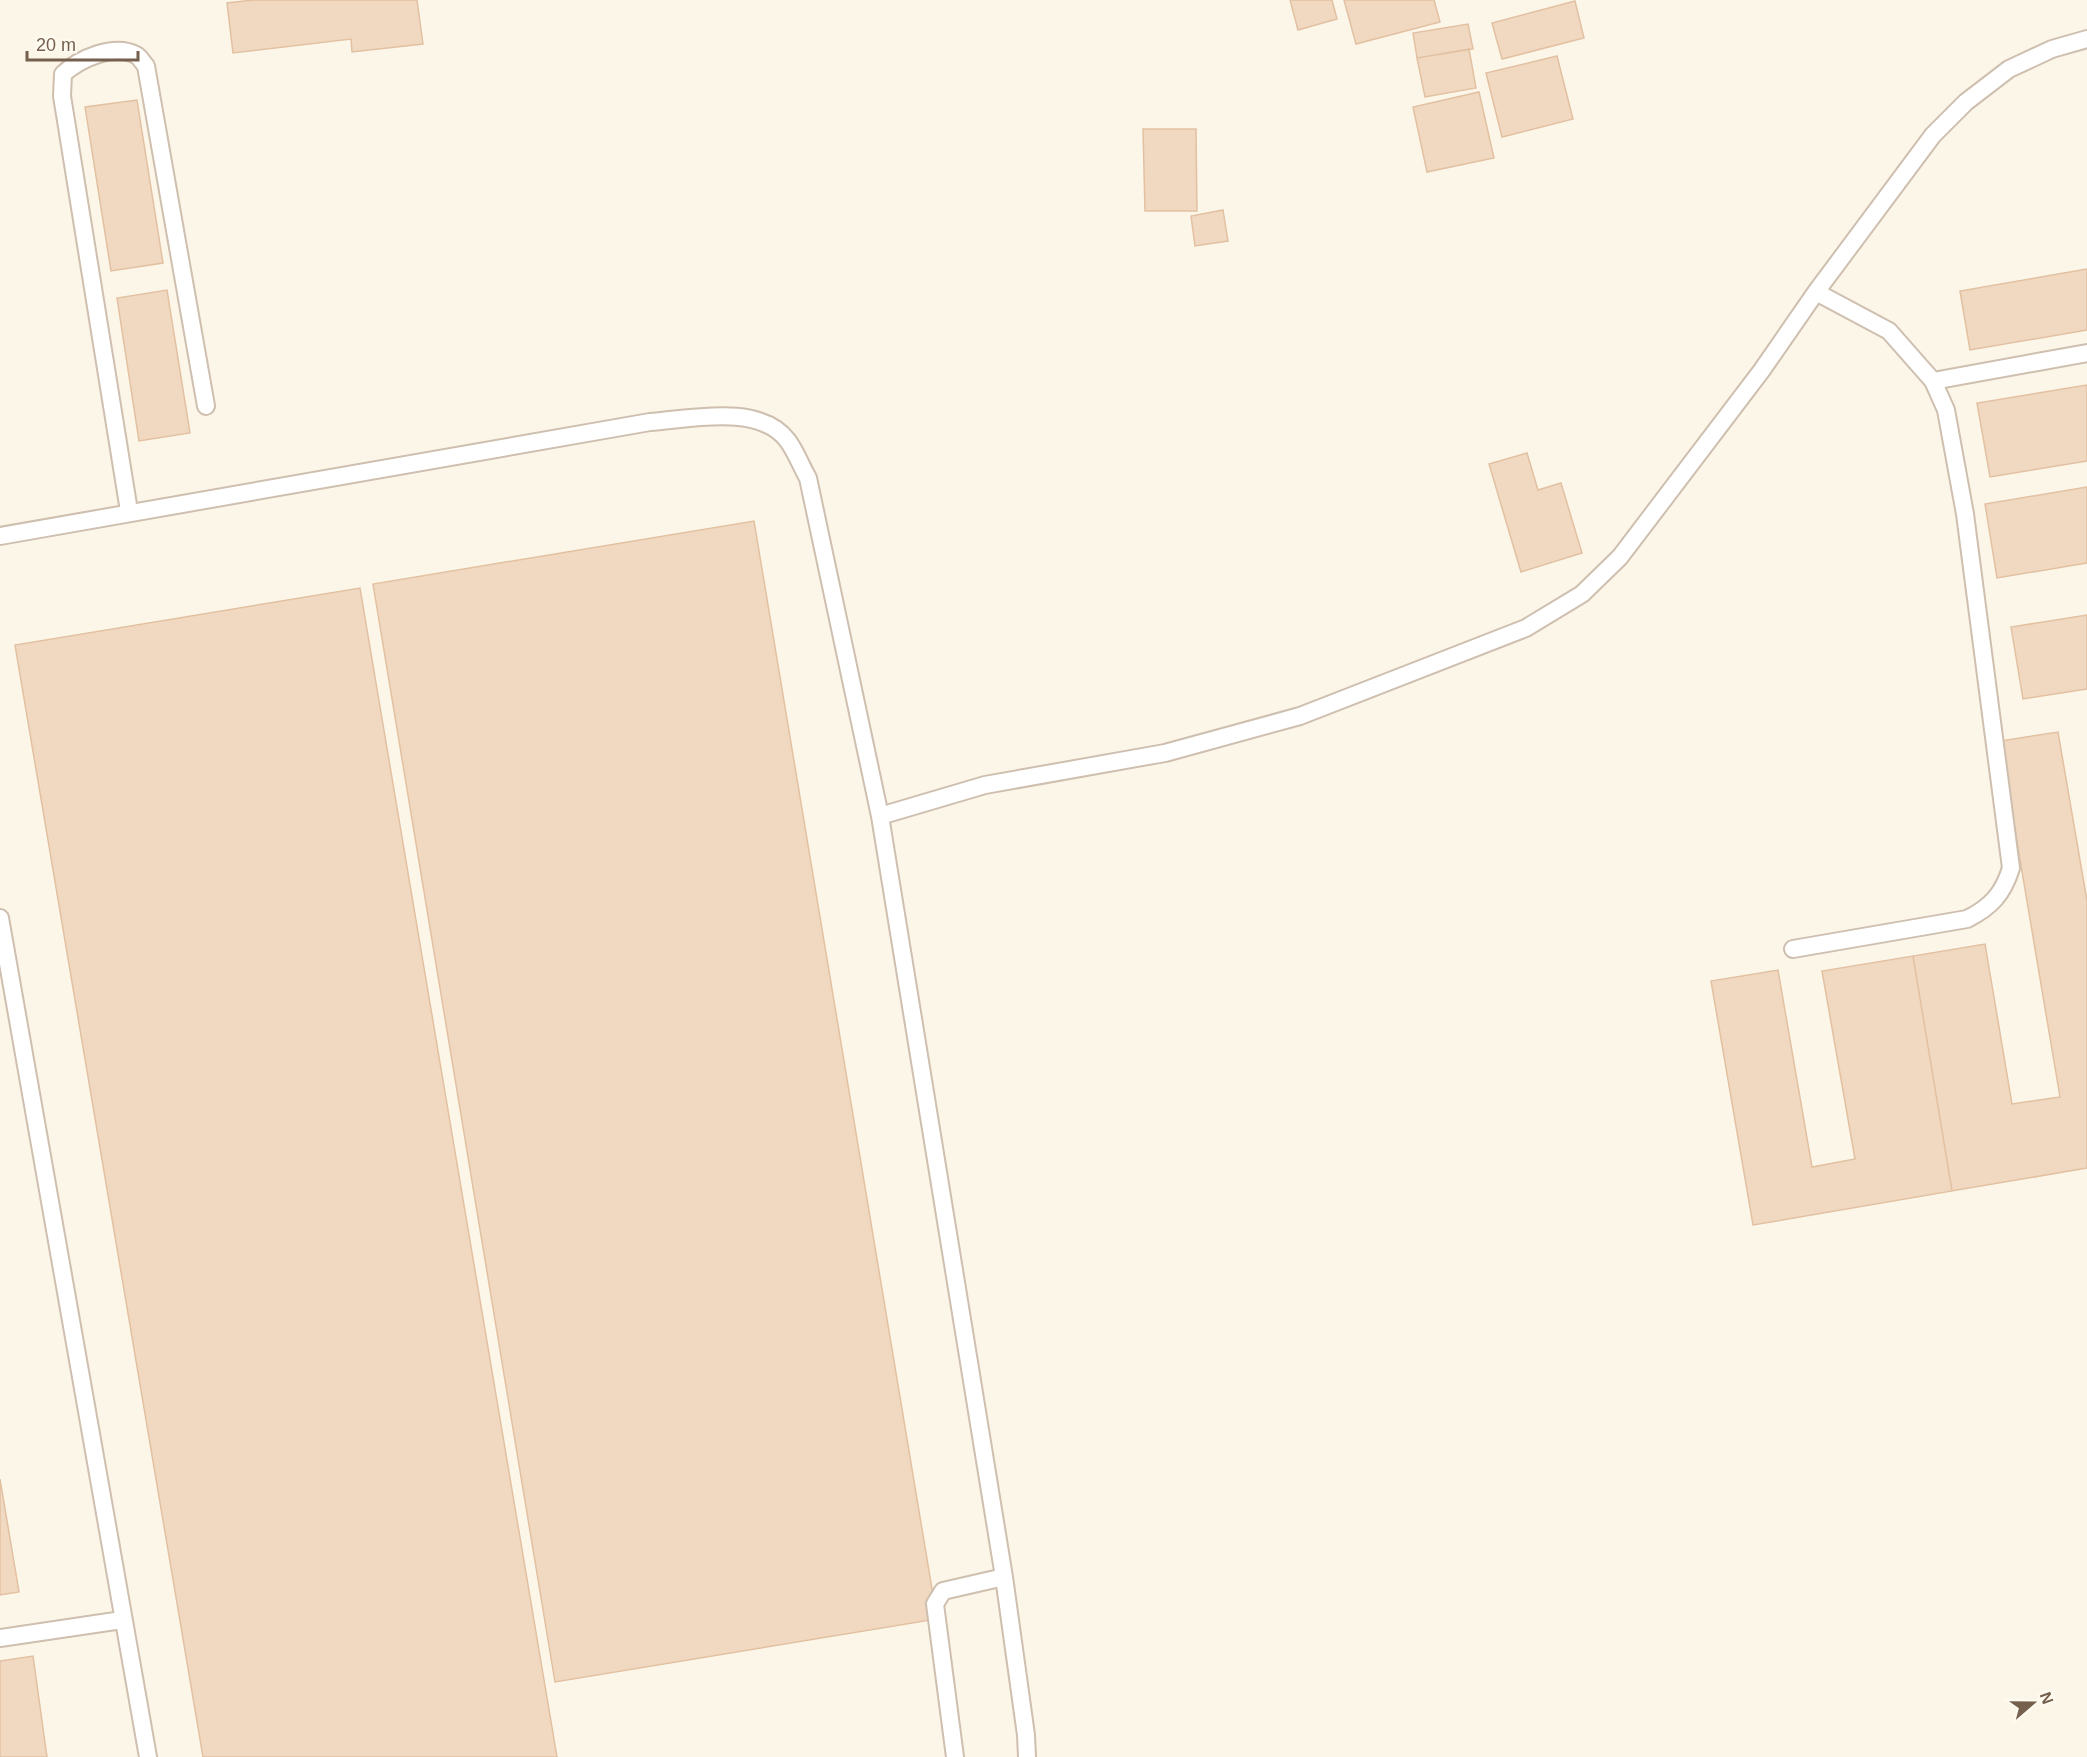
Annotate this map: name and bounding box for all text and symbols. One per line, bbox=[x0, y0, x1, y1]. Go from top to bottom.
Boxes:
scale bar bbox=[27, 24, 138, 62]
text: 20 m bbox=[36, 35, 76, 55]
north arrow bbox=[2003, 1673, 2063, 1733]
text: N bbox=[2037, 1690, 2057, 1706]

